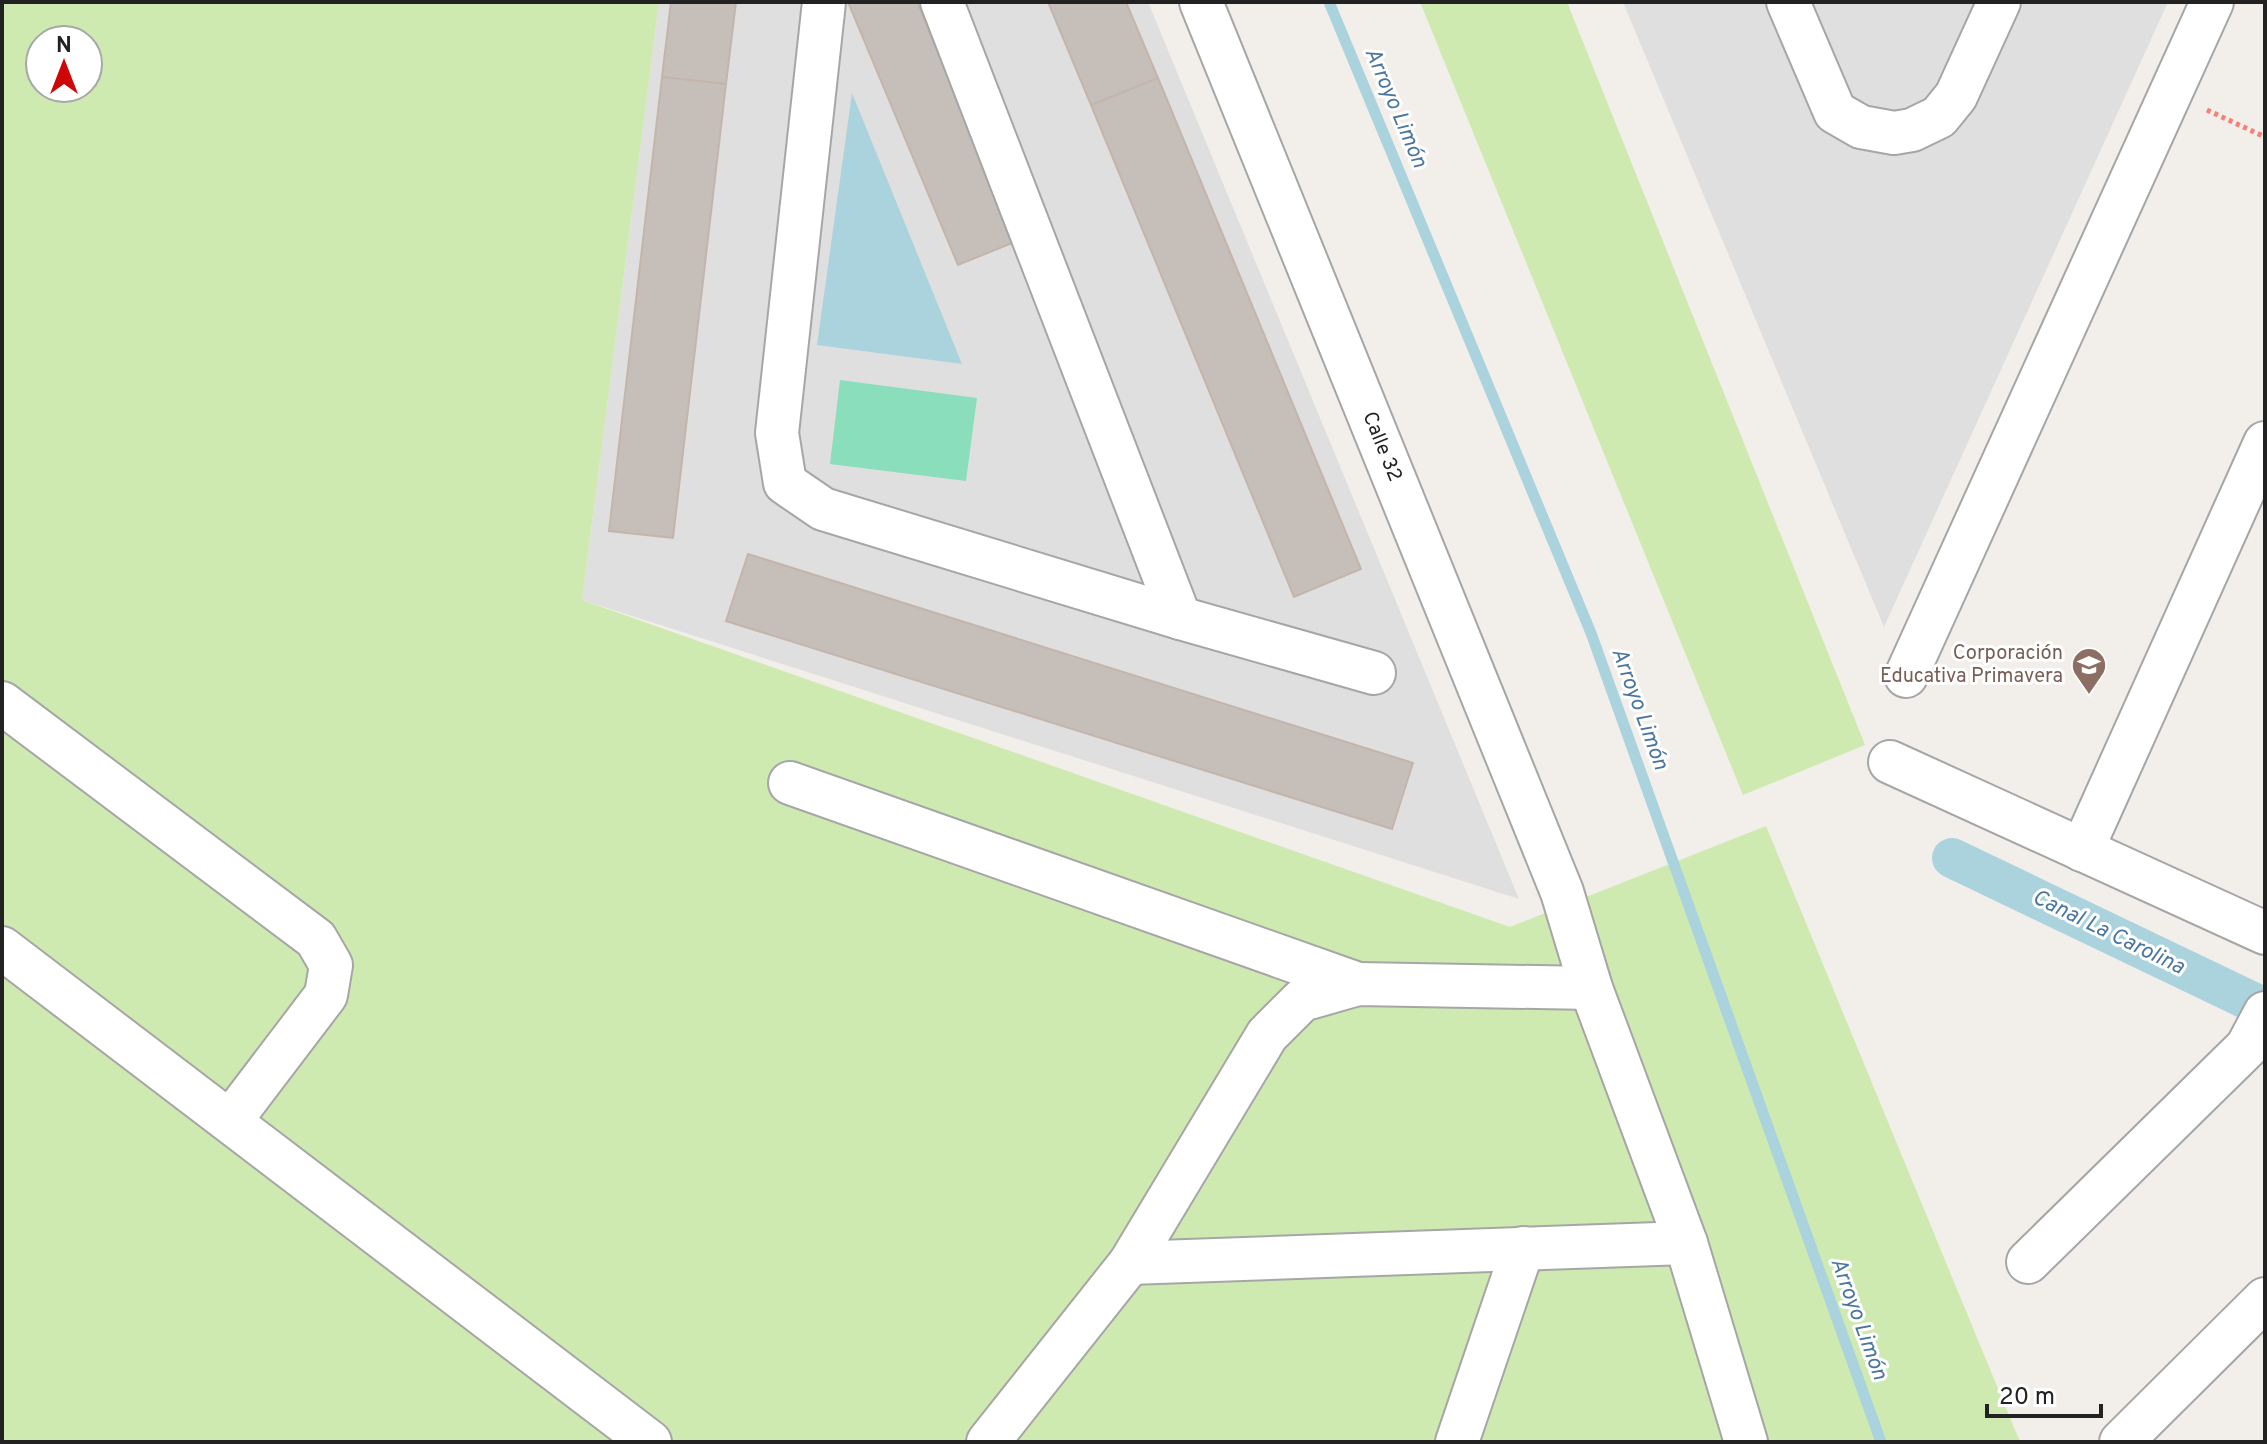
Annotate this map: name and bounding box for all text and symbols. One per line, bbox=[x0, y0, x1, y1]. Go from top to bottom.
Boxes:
north arrow bbox=[24, 24, 104, 104]
text: N bbox=[56, 33, 72, 60]
water label: Arroyo Limón bbox=[1358, 44, 1432, 172]
street label: Calle 32 bbox=[1356, 408, 1407, 486]
place label: Corporación Educativa Primavera bbox=[1880, 641, 2063, 690]
water label: Arroyo Limón bbox=[1604, 644, 1674, 774]
school or university icon: Corporación Educativa Primavera bbox=[2070, 646, 2108, 696]
water label: Canal La Carolina bbox=[2028, 885, 2189, 982]
water label: Arroyo Limón bbox=[1823, 1254, 1893, 1384]
scale bar bbox=[1987, 1368, 2101, 1418]
text: 20 m bbox=[1999, 1383, 2055, 1413]

